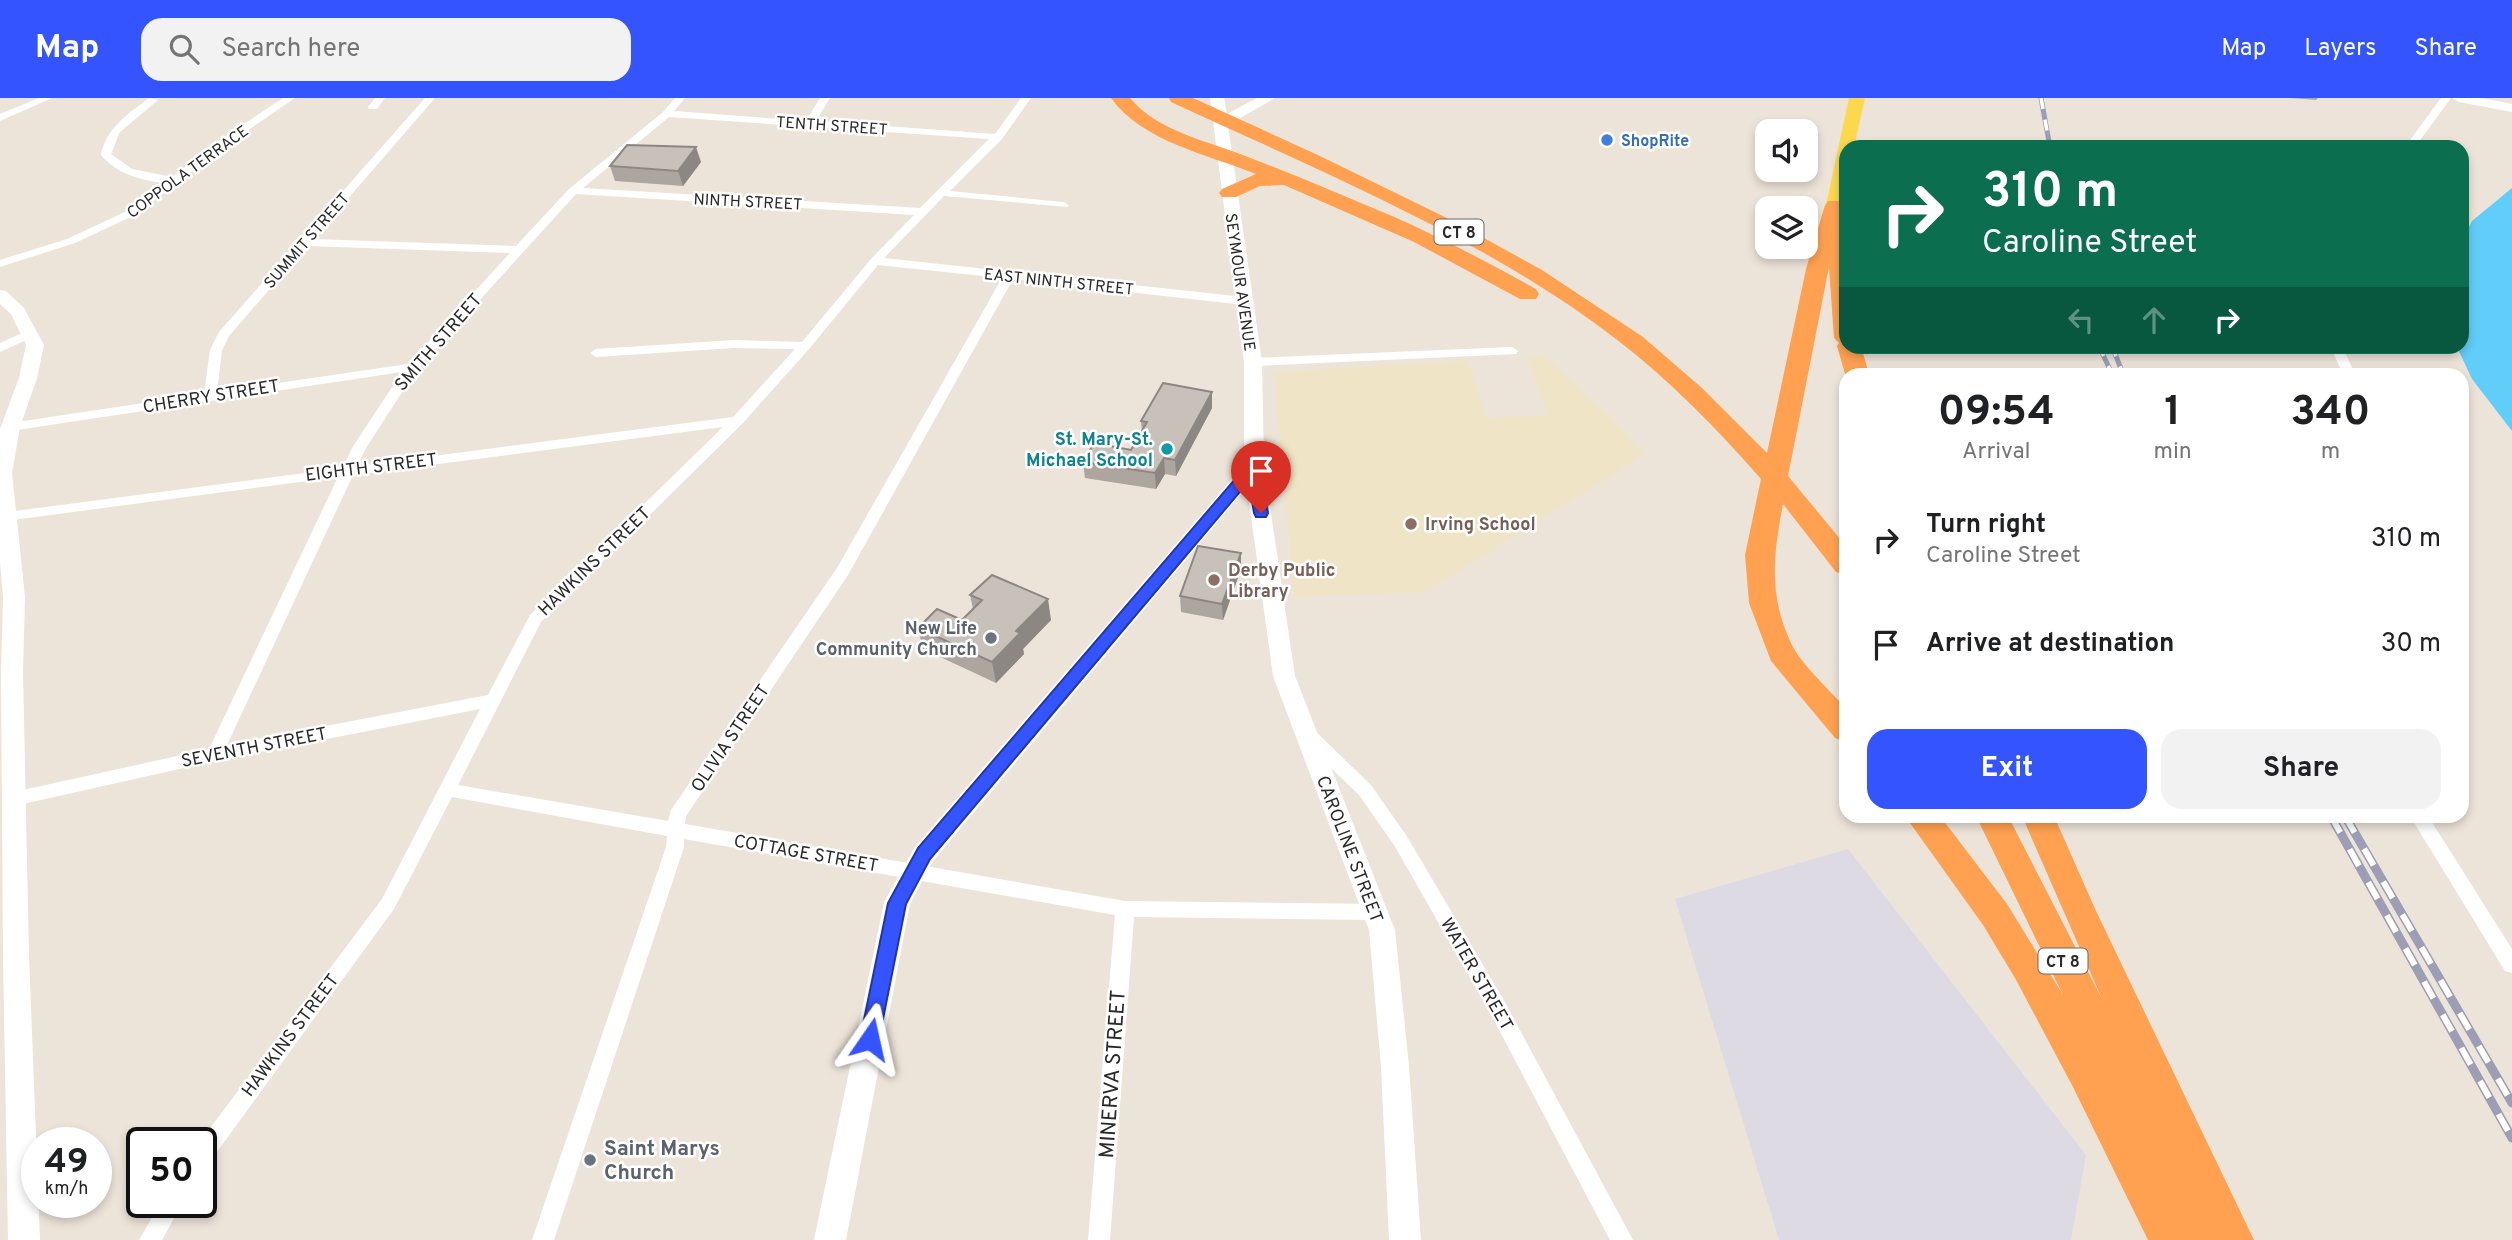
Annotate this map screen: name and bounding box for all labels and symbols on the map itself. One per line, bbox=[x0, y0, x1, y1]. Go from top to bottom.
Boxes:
street label: TENTH STREET bbox=[775, 113, 888, 141]
street label: COPPOLA TERRACE bbox=[123, 122, 253, 223]
marker: ShopRite bbox=[1599, 132, 1615, 148]
place label: ShopRite bbox=[1621, 132, 1689, 152]
street label: SUMMIT STREET bbox=[260, 189, 355, 293]
street label: NINTH STREET bbox=[693, 190, 803, 216]
street label: SEYMOUR AVENUE bbox=[1219, 212, 1259, 353]
road number: CT 8 bbox=[1434, 220, 1484, 244]
street label: EAST NINTH STREET bbox=[983, 265, 1135, 301]
street label: SMITH STREET bbox=[390, 289, 488, 397]
street label: CHERRY STREET bbox=[141, 375, 281, 420]
place label: St. Mary-St. Michael School bbox=[1026, 429, 1153, 473]
marker: St. Mary-St. Michael School bbox=[1159, 441, 1175, 457]
pin bbox=[1231, 441, 1291, 513]
street label: EIGHTH STREET bbox=[304, 449, 438, 488]
street label: HAWKINS STREET bbox=[534, 502, 656, 622]
place label: Irving School bbox=[1425, 514, 1536, 537]
marker: Irving School bbox=[1403, 516, 1419, 532]
place label: Derby Public Library bbox=[1228, 560, 1336, 604]
marker: Derby Public Library bbox=[1206, 572, 1222, 588]
place label: New Life Community Church bbox=[816, 618, 977, 662]
marker: New Life Community Church bbox=[983, 630, 999, 646]
street label: OLIVIA STREET bbox=[687, 681, 776, 797]
street label: SEVENTH STREET bbox=[179, 723, 329, 774]
street label: CAROLINE STREET bbox=[1310, 773, 1387, 926]
street label: COTTAGE STREET bbox=[732, 830, 880, 879]
street label: WATER STREET bbox=[1434, 914, 1517, 1035]
road number: CT 8 bbox=[2038, 948, 2088, 974]
street label: HAWKINS STREET bbox=[237, 970, 345, 1102]
street label: MINERVA STREET bbox=[1094, 989, 1133, 1159]
position arrow bbox=[833, 1002, 907, 1076]
speed limit sign: 50 bbox=[126, 1127, 217, 1218]
place label: Saint Marys Church bbox=[604, 1136, 720, 1187]
marker: Saint Marys Church bbox=[582, 1152, 598, 1168]

